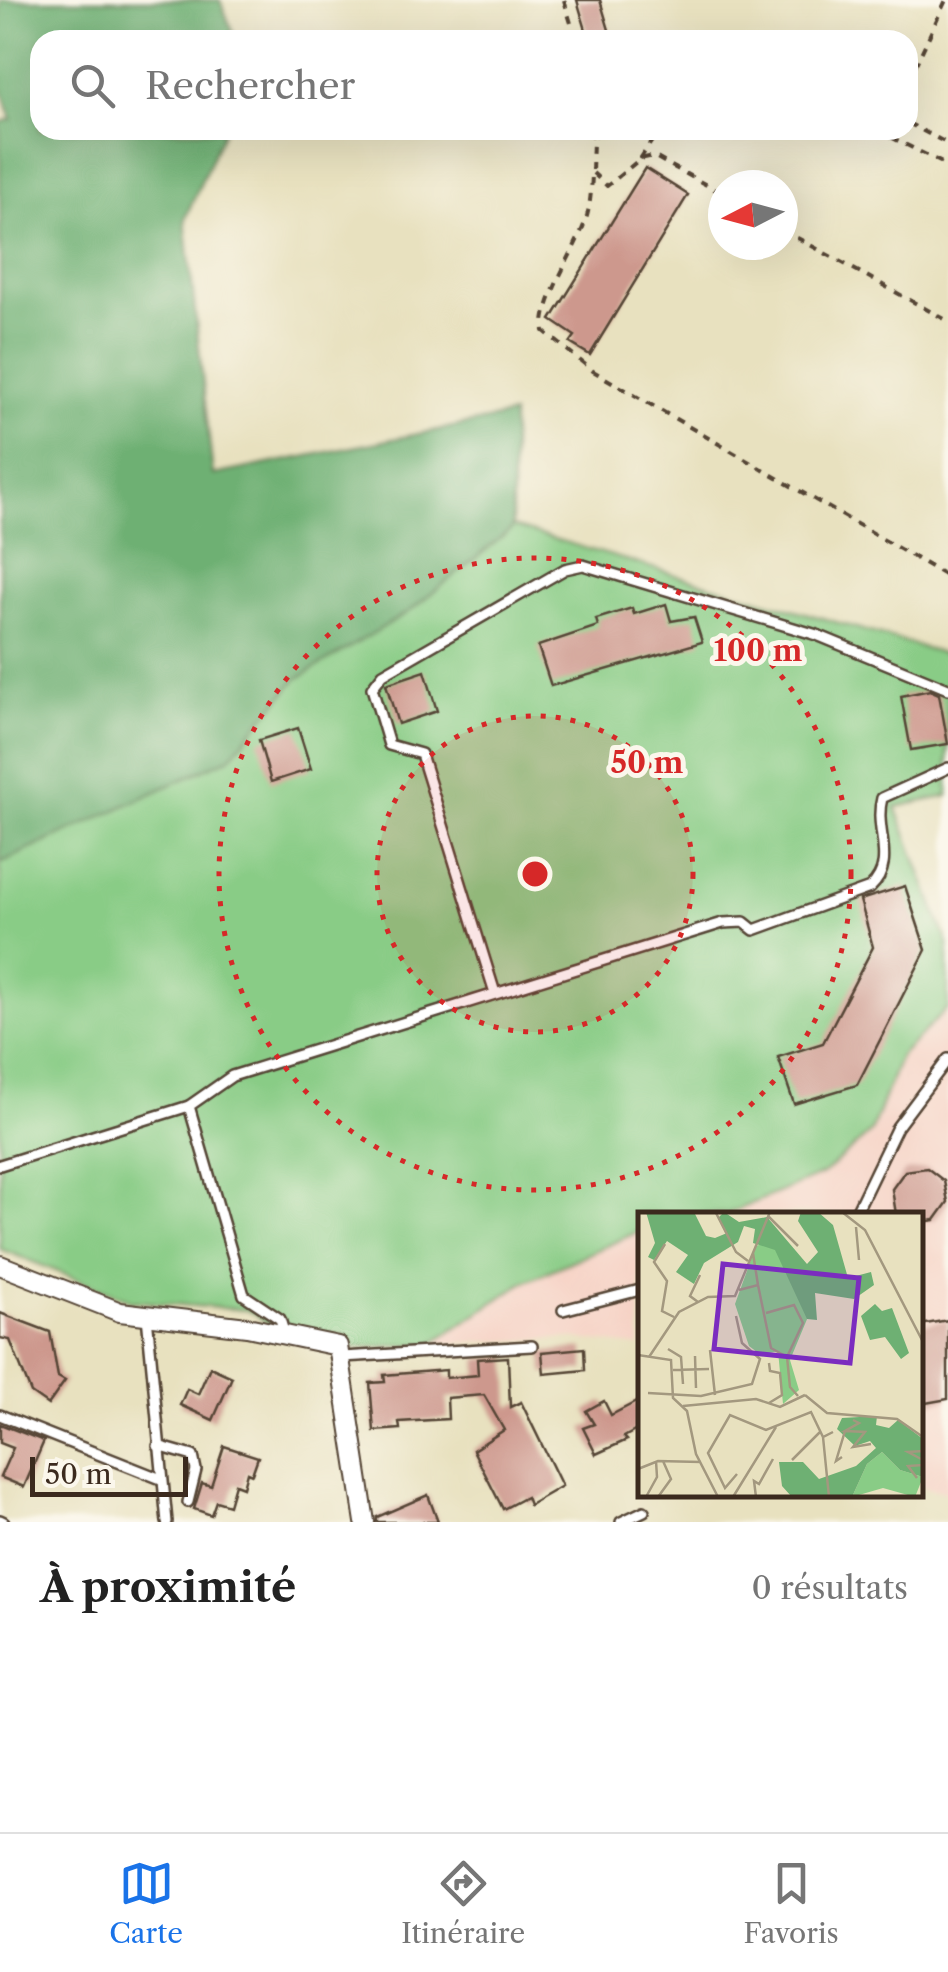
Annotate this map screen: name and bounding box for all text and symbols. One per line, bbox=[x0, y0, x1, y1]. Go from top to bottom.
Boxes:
search box bbox=[30, 30, 918, 140]
icon: search bbox=[65, 58, 120, 113]
text: Rechercher bbox=[145, 62, 355, 109]
north arrow bbox=[708, 170, 798, 260]
text: 100 m bbox=[714, 632, 803, 669]
text: 50 m bbox=[610, 744, 684, 781]
centre of rings bbox=[517, 856, 553, 892]
inset map bbox=[638, 1212, 923, 1497]
scale bar bbox=[30, 1452, 188, 1496]
text: 50 m bbox=[45, 1457, 112, 1491]
text: À proximité bbox=[40, 1561, 296, 1613]
text: 0 résultats bbox=[752, 1568, 908, 1607]
tab: Carte bbox=[109, 1856, 183, 1950]
tab: Itinéraire bbox=[401, 1856, 525, 1950]
tab: Favoris bbox=[743, 1856, 839, 1950]

